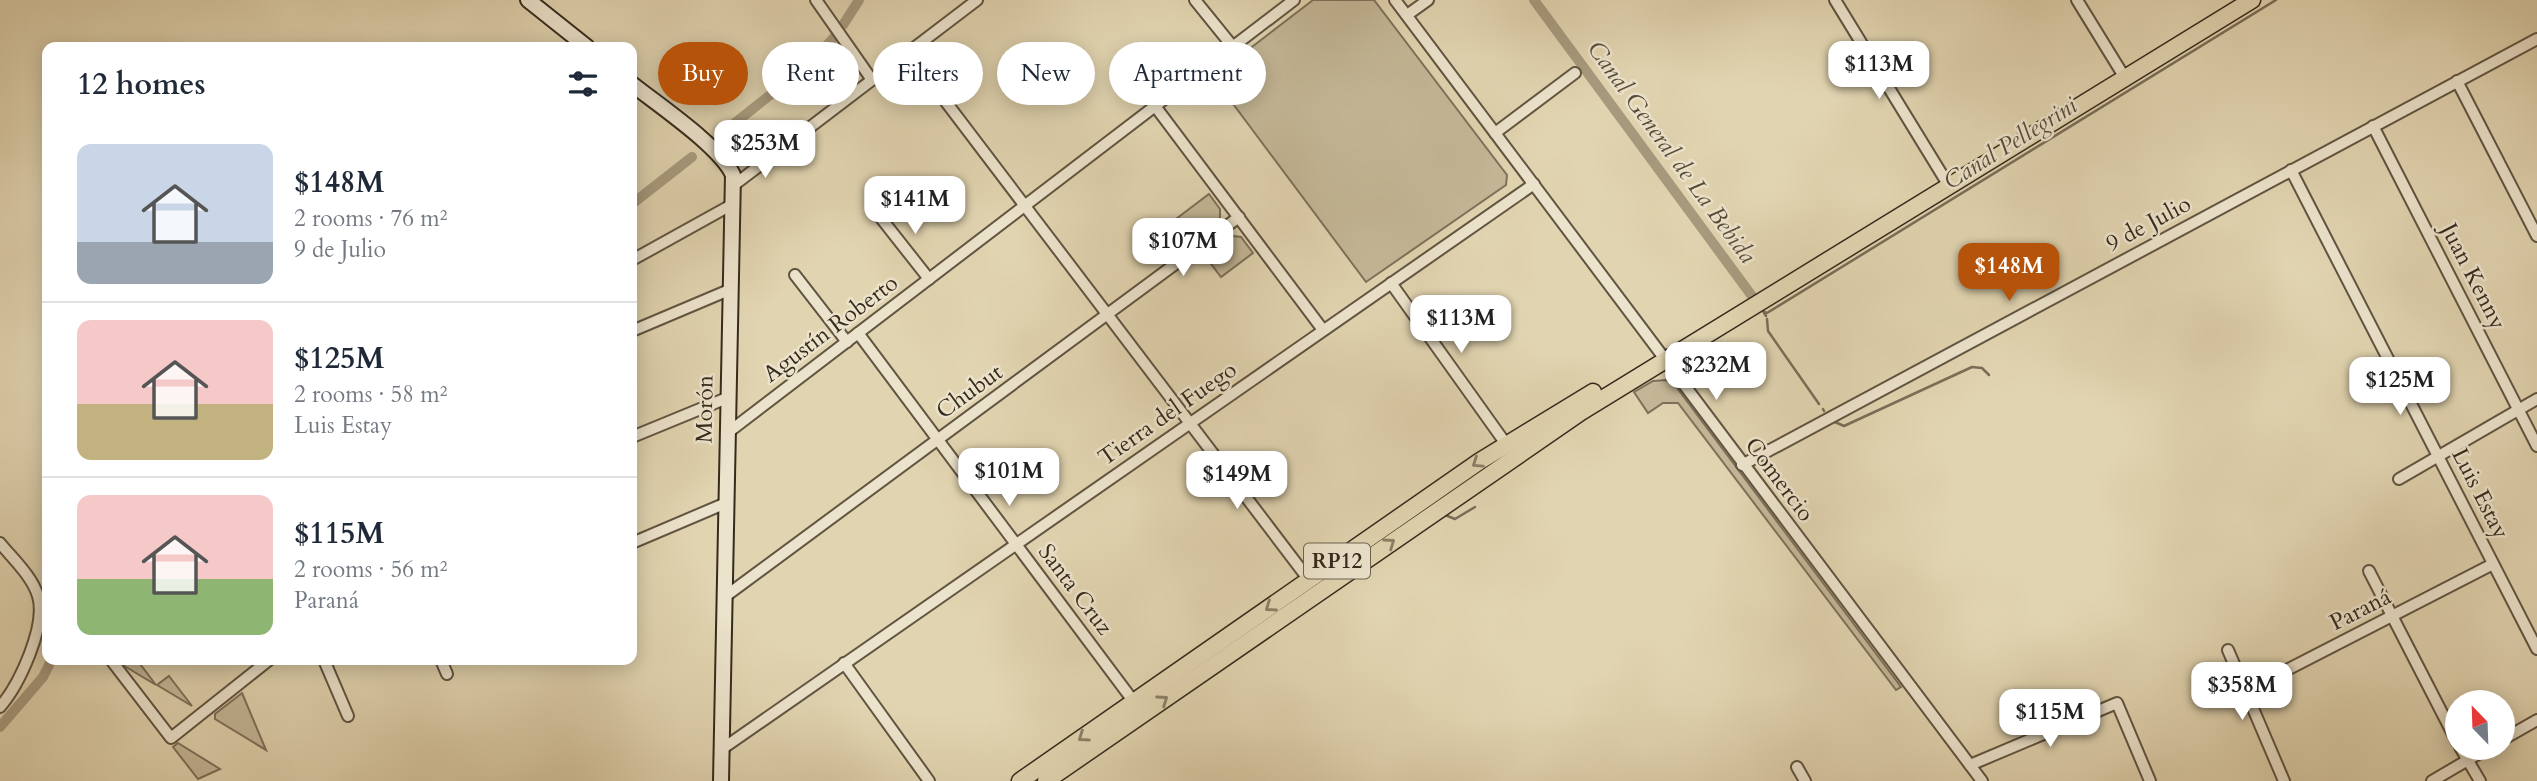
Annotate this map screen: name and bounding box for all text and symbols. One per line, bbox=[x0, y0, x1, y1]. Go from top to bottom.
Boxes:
water label: Canal General de La Bebida bbox=[1580, 34, 1764, 271]
chip: Buy bbox=[658, 42, 748, 105]
chip: Rent bbox=[762, 42, 859, 105]
chip: Filters bbox=[873, 42, 983, 105]
chip: New bbox=[997, 42, 1095, 105]
chip: Apartment bbox=[1109, 42, 1266, 105]
pin: $113M bbox=[1830, 42, 1928, 101]
text: $113M bbox=[1844, 48, 1914, 79]
text: 12 homes bbox=[77, 64, 206, 105]
icon: filters bbox=[564, 65, 602, 103]
water label: Canal Pellegrini bbox=[1937, 89, 2084, 198]
pin: $253M bbox=[716, 120, 814, 180]
text: $253M bbox=[730, 127, 800, 158]
text: $148M bbox=[294, 162, 385, 203]
icon: home bbox=[133, 172, 217, 256]
pin: $141M bbox=[866, 176, 964, 236]
text: $141M bbox=[880, 183, 950, 214]
street label: 9 de Julio bbox=[2100, 188, 2196, 259]
text: 2 rooms · 76 m² bbox=[294, 203, 447, 234]
street label: Juan Kenny bbox=[2432, 215, 2514, 335]
pin: $107M bbox=[1134, 218, 1232, 278]
text: $107M bbox=[1148, 225, 1218, 256]
text: 9 de Julio bbox=[294, 234, 386, 265]
pin: $148M bbox=[1960, 244, 2058, 303]
text: $148M bbox=[1974, 250, 2044, 281]
street label: Agustín Roberto bbox=[756, 267, 904, 389]
pin: $113M bbox=[1412, 296, 1510, 355]
text: $113M bbox=[1426, 302, 1496, 333]
text: $125M bbox=[294, 338, 385, 379]
pin: $232M bbox=[1667, 342, 1765, 402]
icon: home bbox=[133, 348, 217, 432]
text: $232M bbox=[1681, 349, 1751, 380]
street label: Tierra del Fuego bbox=[1092, 354, 1243, 473]
street label: Chubut bbox=[930, 357, 1009, 426]
pin: $125M bbox=[2351, 358, 2449, 417]
text: $125M bbox=[2365, 364, 2435, 395]
street label: Morón bbox=[688, 375, 721, 443]
text: 2 rooms · 58 m² bbox=[294, 379, 447, 410]
text: Luis Estay bbox=[294, 410, 392, 441]
street label: Comercio bbox=[1738, 431, 1821, 528]
street label: Luis Estay bbox=[2444, 442, 2517, 544]
pin: $101M bbox=[960, 448, 1058, 508]
pin: $149M bbox=[1188, 452, 1286, 511]
text: $101M bbox=[974, 455, 1044, 486]
one-way arrow bbox=[1472, 455, 1485, 468]
text: $149M bbox=[1202, 458, 1272, 489]
text: $115M bbox=[294, 513, 385, 554]
icon: home bbox=[133, 523, 217, 607]
street label: Santa Cruz bbox=[1031, 537, 1120, 641]
one-way arrow bbox=[1382, 539, 1395, 551]
road number: RP12 bbox=[1304, 544, 1370, 578]
text: 2 rooms · 56 m² bbox=[294, 554, 447, 585]
street label: Paraná bbox=[2324, 581, 2396, 638]
text: Paraná bbox=[294, 585, 359, 616]
one-way arrow bbox=[1265, 599, 1278, 611]
pin: $358M bbox=[2193, 662, 2291, 722]
text: $358M bbox=[2207, 669, 2277, 700]
pin: $115M bbox=[2001, 690, 2099, 749]
north arrow bbox=[2445, 690, 2515, 760]
map controls bbox=[2445, 690, 2515, 760]
one-way arrow bbox=[1155, 696, 1168, 708]
text: $115M bbox=[2015, 696, 2085, 727]
one-way arrow bbox=[1078, 729, 1091, 741]

